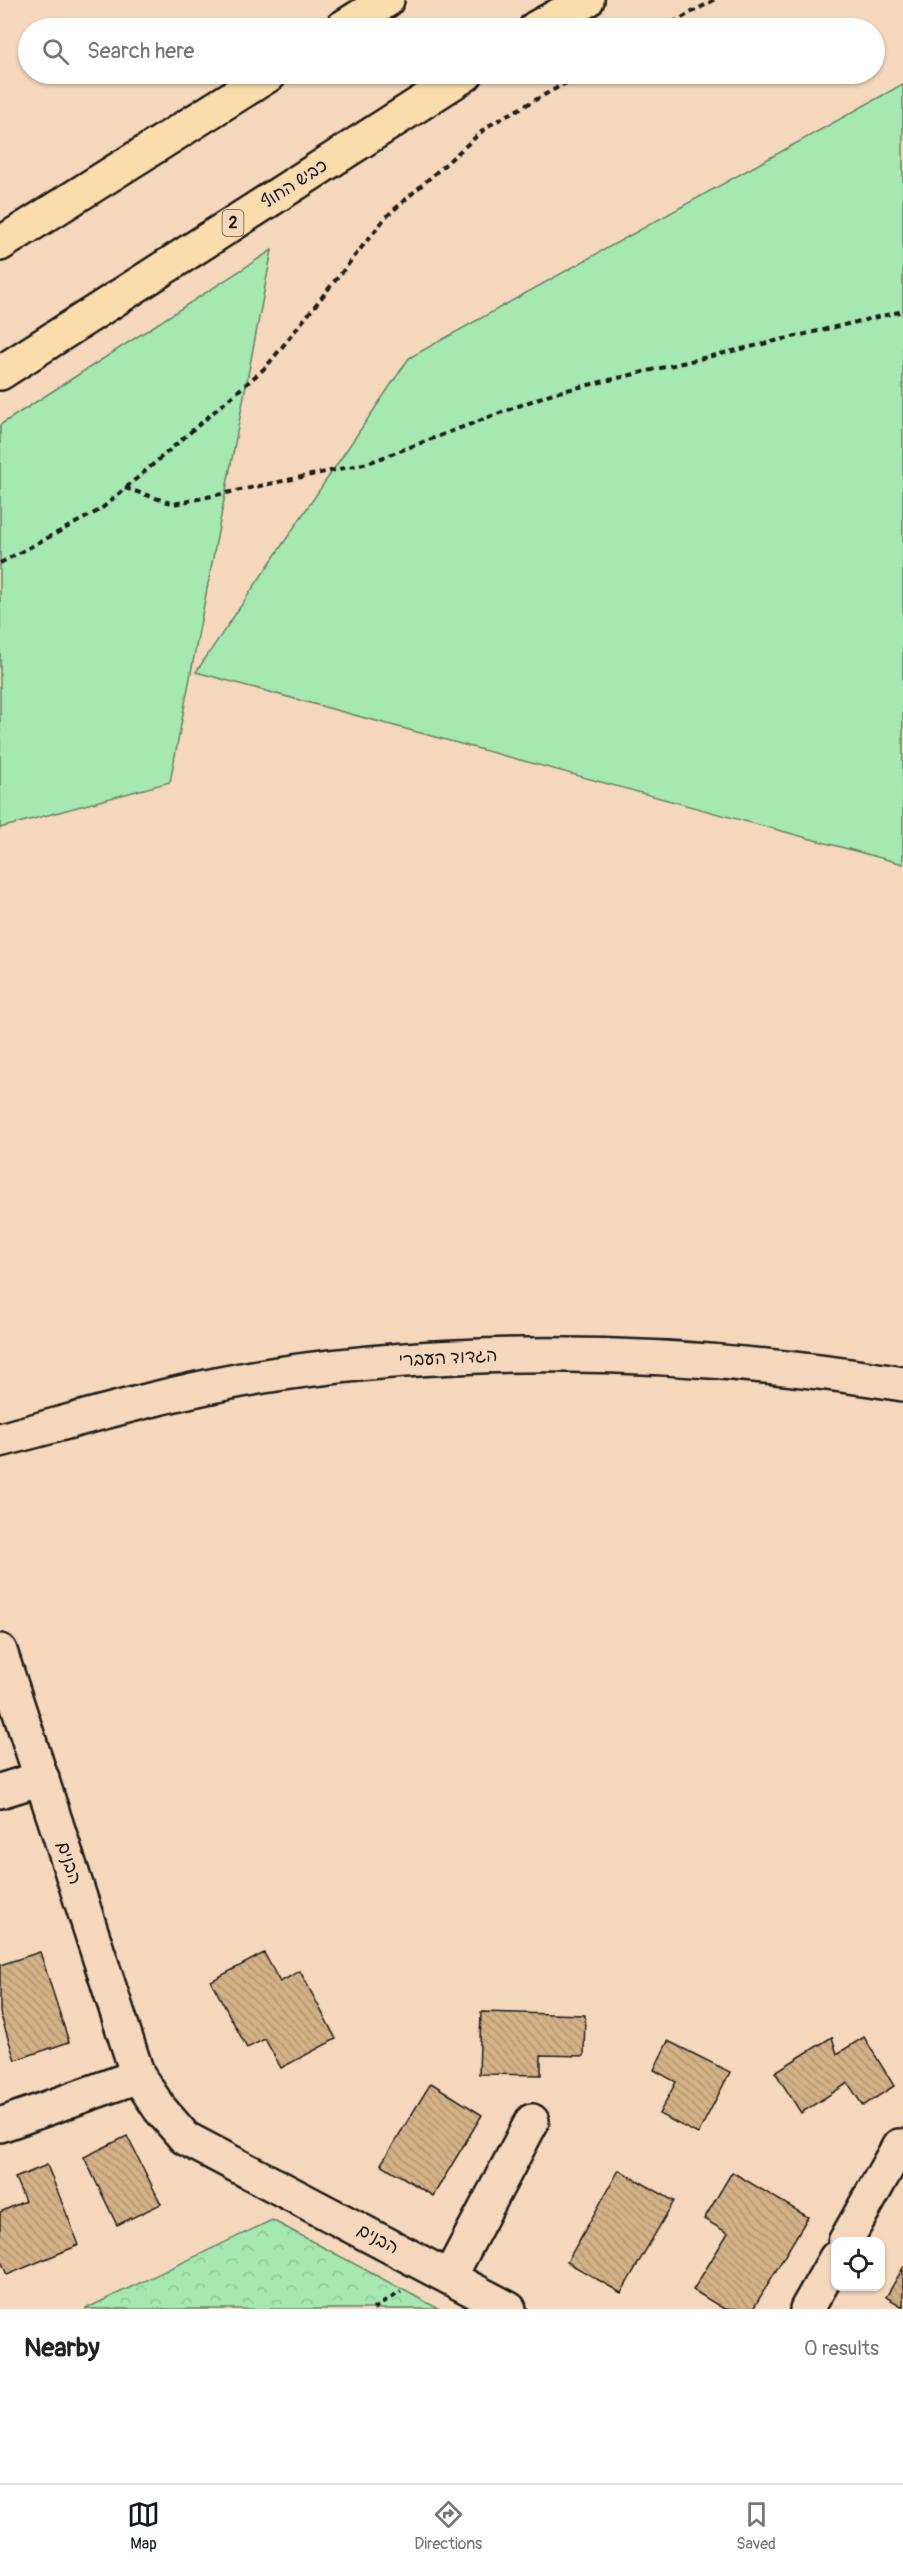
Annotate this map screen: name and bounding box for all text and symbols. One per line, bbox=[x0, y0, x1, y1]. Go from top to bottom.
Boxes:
search box bbox=[18, 18, 885, 84]
icon: search bbox=[39, 35, 72, 68]
text: Search here bbox=[87, 37, 194, 65]
street label: כביש החוף bbox=[256, 154, 332, 214]
road number: 2 bbox=[222, 210, 244, 236]
street label: הגדוד העברי bbox=[398, 1344, 498, 1372]
street label: הבנים bbox=[51, 1838, 87, 1888]
street label: הבנים bbox=[353, 2218, 403, 2260]
map controls bbox=[831, 2237, 885, 2291]
button: locate bbox=[831, 2237, 885, 2291]
text: Nearby bbox=[24, 2332, 100, 2364]
text: 0 results bbox=[804, 2336, 879, 2361]
tab: Map bbox=[127, 2498, 160, 2554]
tab: Directions bbox=[414, 2498, 482, 2554]
tab: Saved bbox=[736, 2498, 776, 2554]

